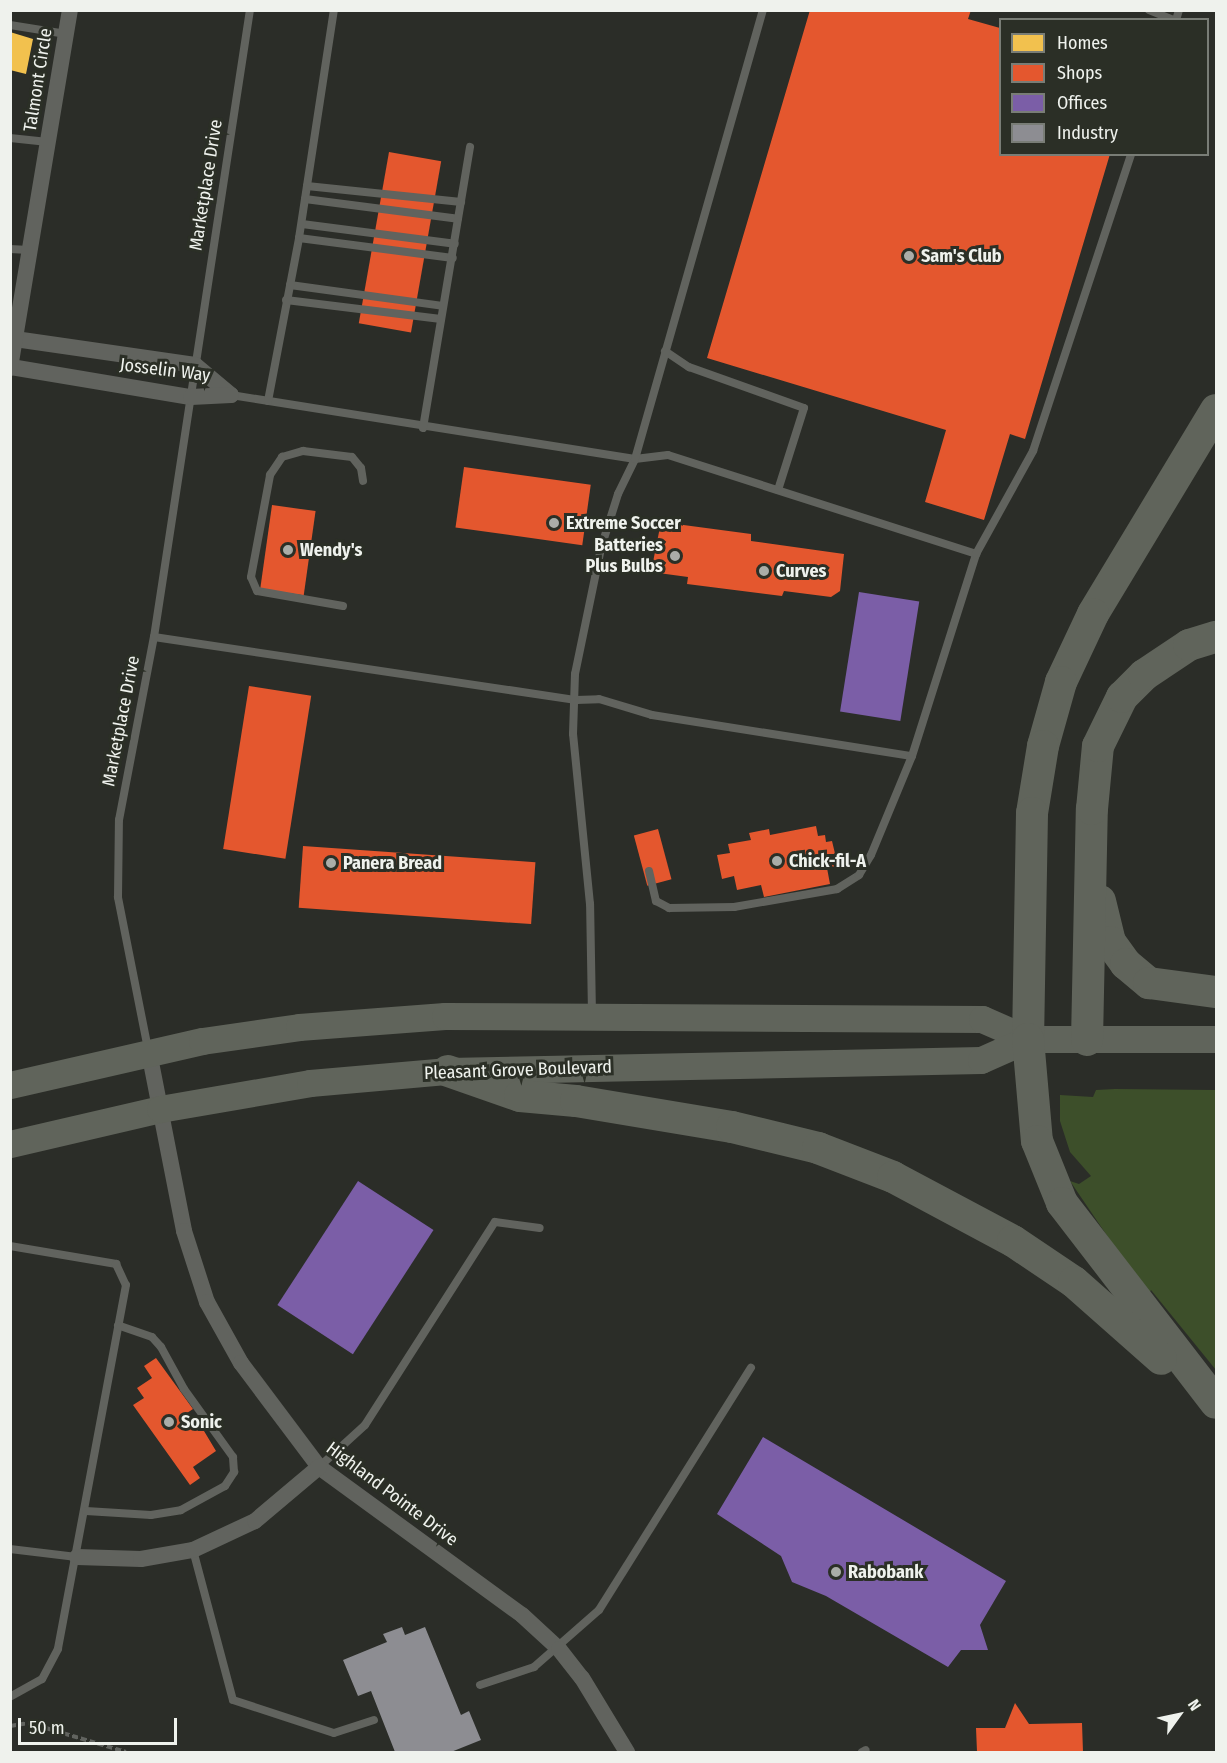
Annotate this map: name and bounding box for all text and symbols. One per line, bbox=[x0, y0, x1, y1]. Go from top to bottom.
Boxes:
legend bbox=[999, 18, 1209, 156]
street label: Talmont Circle bbox=[19, 27, 57, 133]
text: Homes bbox=[1057, 32, 1108, 54]
text: Shops bbox=[1057, 62, 1102, 84]
text: Offices bbox=[1057, 92, 1107, 114]
street label: Marketplace Drive bbox=[185, 118, 227, 252]
text: Industry bbox=[1057, 122, 1118, 144]
place label: Sam's Club bbox=[921, 245, 1002, 267]
marker: Sam's Club bbox=[902, 249, 916, 263]
street label: Josselin Way bbox=[119, 354, 211, 386]
place label: Extreme Soccer bbox=[566, 512, 681, 534]
marker: Extreme Soccer bbox=[547, 516, 561, 530]
place label: Batteries Plus Bulbs bbox=[586, 535, 663, 578]
place label: Wendy's bbox=[300, 539, 362, 561]
marker: Wendy's bbox=[281, 543, 295, 557]
marker: Batteries Plus Bulbs bbox=[668, 549, 682, 563]
place label: Curves bbox=[776, 560, 826, 582]
marker: Curves bbox=[757, 564, 771, 578]
street label: Marketplace Drive bbox=[98, 654, 144, 788]
place label: Chick-fil-A bbox=[789, 850, 866, 872]
place label: Panera Bread bbox=[343, 852, 442, 874]
marker: Chick-fil-A bbox=[770, 854, 784, 868]
marker: Panera Bread bbox=[324, 856, 338, 870]
street label: Pleasant Grove Boulevard bbox=[424, 1056, 612, 1084]
place label: Sonic bbox=[181, 1411, 222, 1433]
marker: Sonic bbox=[162, 1415, 176, 1429]
street label: Highland Pointe Drive bbox=[322, 1437, 462, 1551]
place label: Rabobank bbox=[848, 1561, 923, 1583]
marker: Rabobank bbox=[829, 1565, 843, 1579]
north arrow bbox=[1149, 1685, 1209, 1745]
text: N bbox=[1184, 1696, 1205, 1714]
scale bar bbox=[21, 1706, 180, 1744]
text: 50 m bbox=[29, 1717, 65, 1739]

